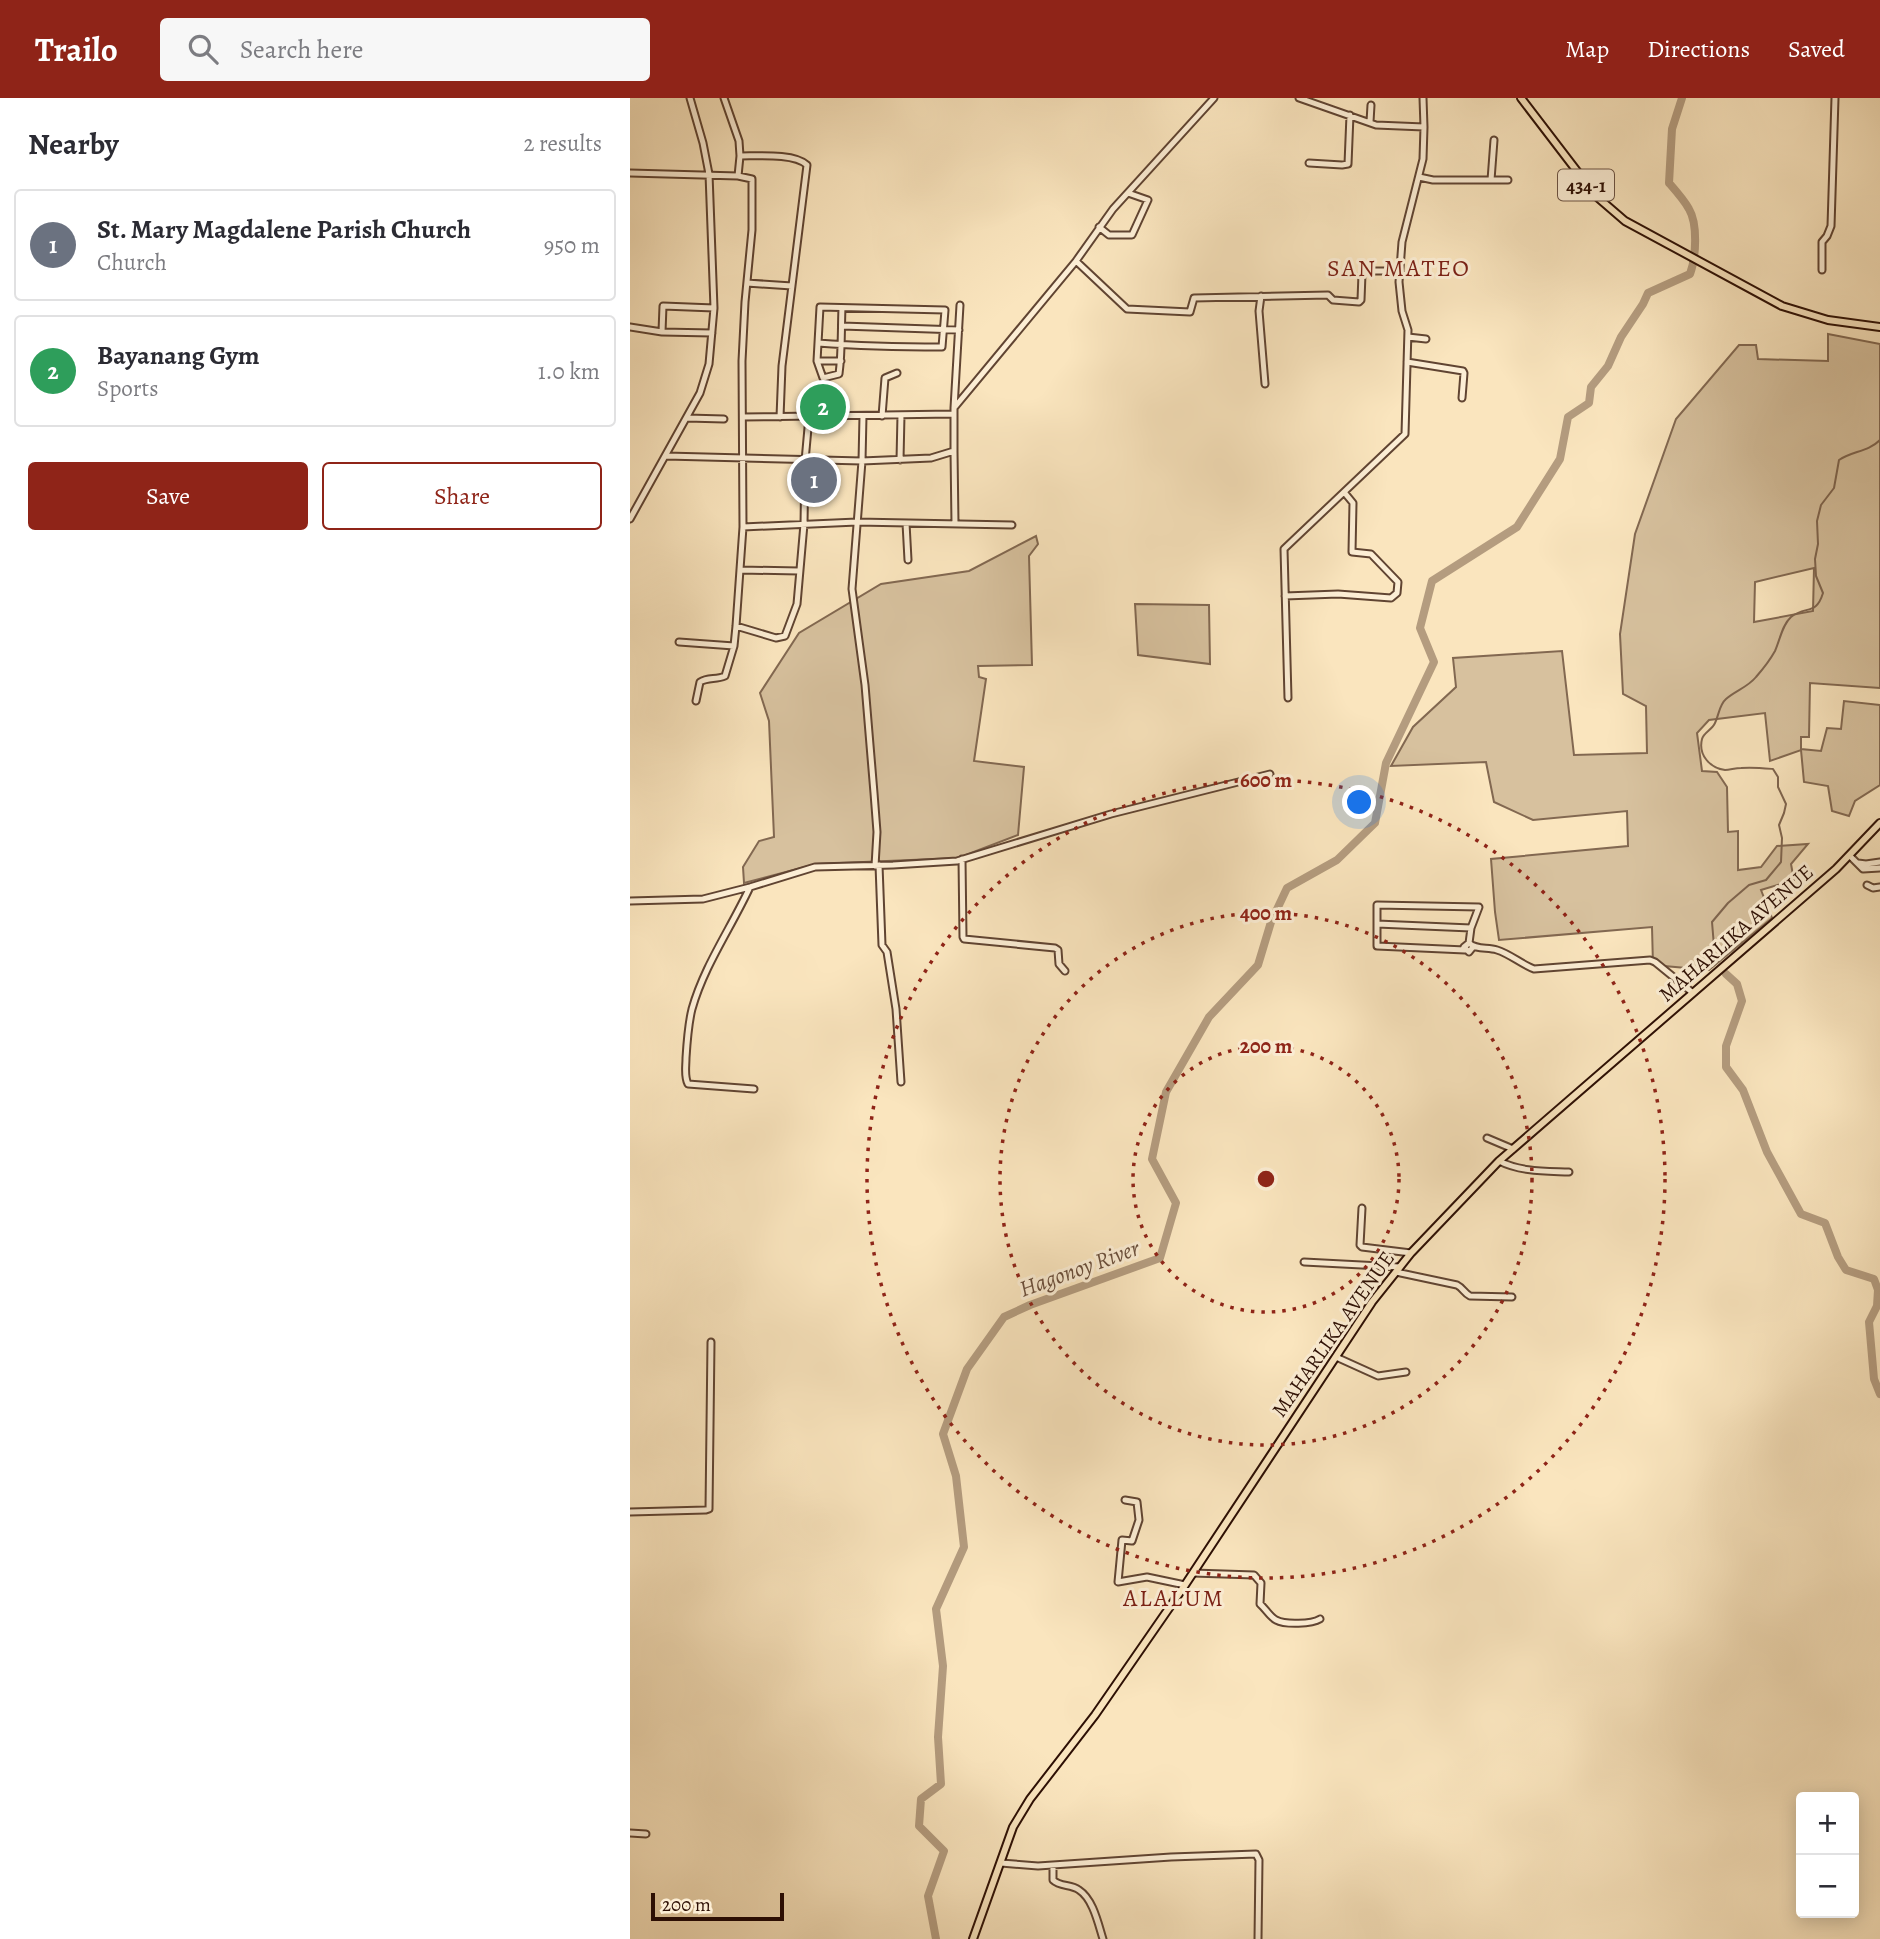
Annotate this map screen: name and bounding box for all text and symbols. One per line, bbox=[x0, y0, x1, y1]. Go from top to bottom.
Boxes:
search box bbox=[160, 18, 650, 81]
text: Trailo bbox=[35, 27, 118, 72]
icon: search bbox=[184, 30, 222, 68]
text: Search here bbox=[240, 32, 364, 67]
text: Map bbox=[1565, 33, 1609, 65]
text: Directions bbox=[1647, 33, 1750, 65]
text: Saved bbox=[1788, 33, 1845, 65]
text: Nearby bbox=[28, 124, 119, 164]
text: 2 results bbox=[524, 128, 602, 159]
road number: 434-1 bbox=[1558, 170, 1614, 200]
text: St. Mary Magdalene Parish Church bbox=[97, 212, 471, 247]
text: 1 bbox=[49, 230, 57, 261]
text: 950 m bbox=[544, 230, 600, 261]
text: Church bbox=[97, 247, 167, 278]
district label: SAN MATEO bbox=[1327, 252, 1471, 284]
text: Bayanang Gym bbox=[97, 338, 260, 373]
text: 2 bbox=[47, 356, 59, 387]
text: 1.0 km bbox=[538, 356, 600, 387]
text: Sports bbox=[97, 373, 158, 404]
pin: 2 bbox=[800, 381, 846, 433]
pin: 1 bbox=[791, 454, 837, 506]
button: Save bbox=[28, 462, 308, 530]
button: Share bbox=[322, 462, 602, 530]
text: 600 m bbox=[1240, 766, 1292, 794]
your location bbox=[1342, 785, 1376, 819]
street label: MAHARLIKA AVENUE bbox=[1653, 858, 1819, 1008]
text: 400 m bbox=[1240, 899, 1293, 927]
text: 200 m bbox=[1240, 1032, 1293, 1060]
centre of rings bbox=[1254, 1167, 1278, 1191]
water label: Hagonoy River bbox=[1015, 1232, 1144, 1304]
street label: MAHARLIKA AVENUE bbox=[1265, 1246, 1401, 1422]
district label: ALALUM bbox=[1122, 1582, 1225, 1614]
map controls bbox=[1796, 1792, 1859, 1918]
button: + bbox=[1796, 1792, 1859, 1855]
button: − bbox=[1796, 1855, 1859, 1918]
scale bar bbox=[651, 1890, 784, 1922]
text: 200 m bbox=[662, 1892, 711, 1918]

